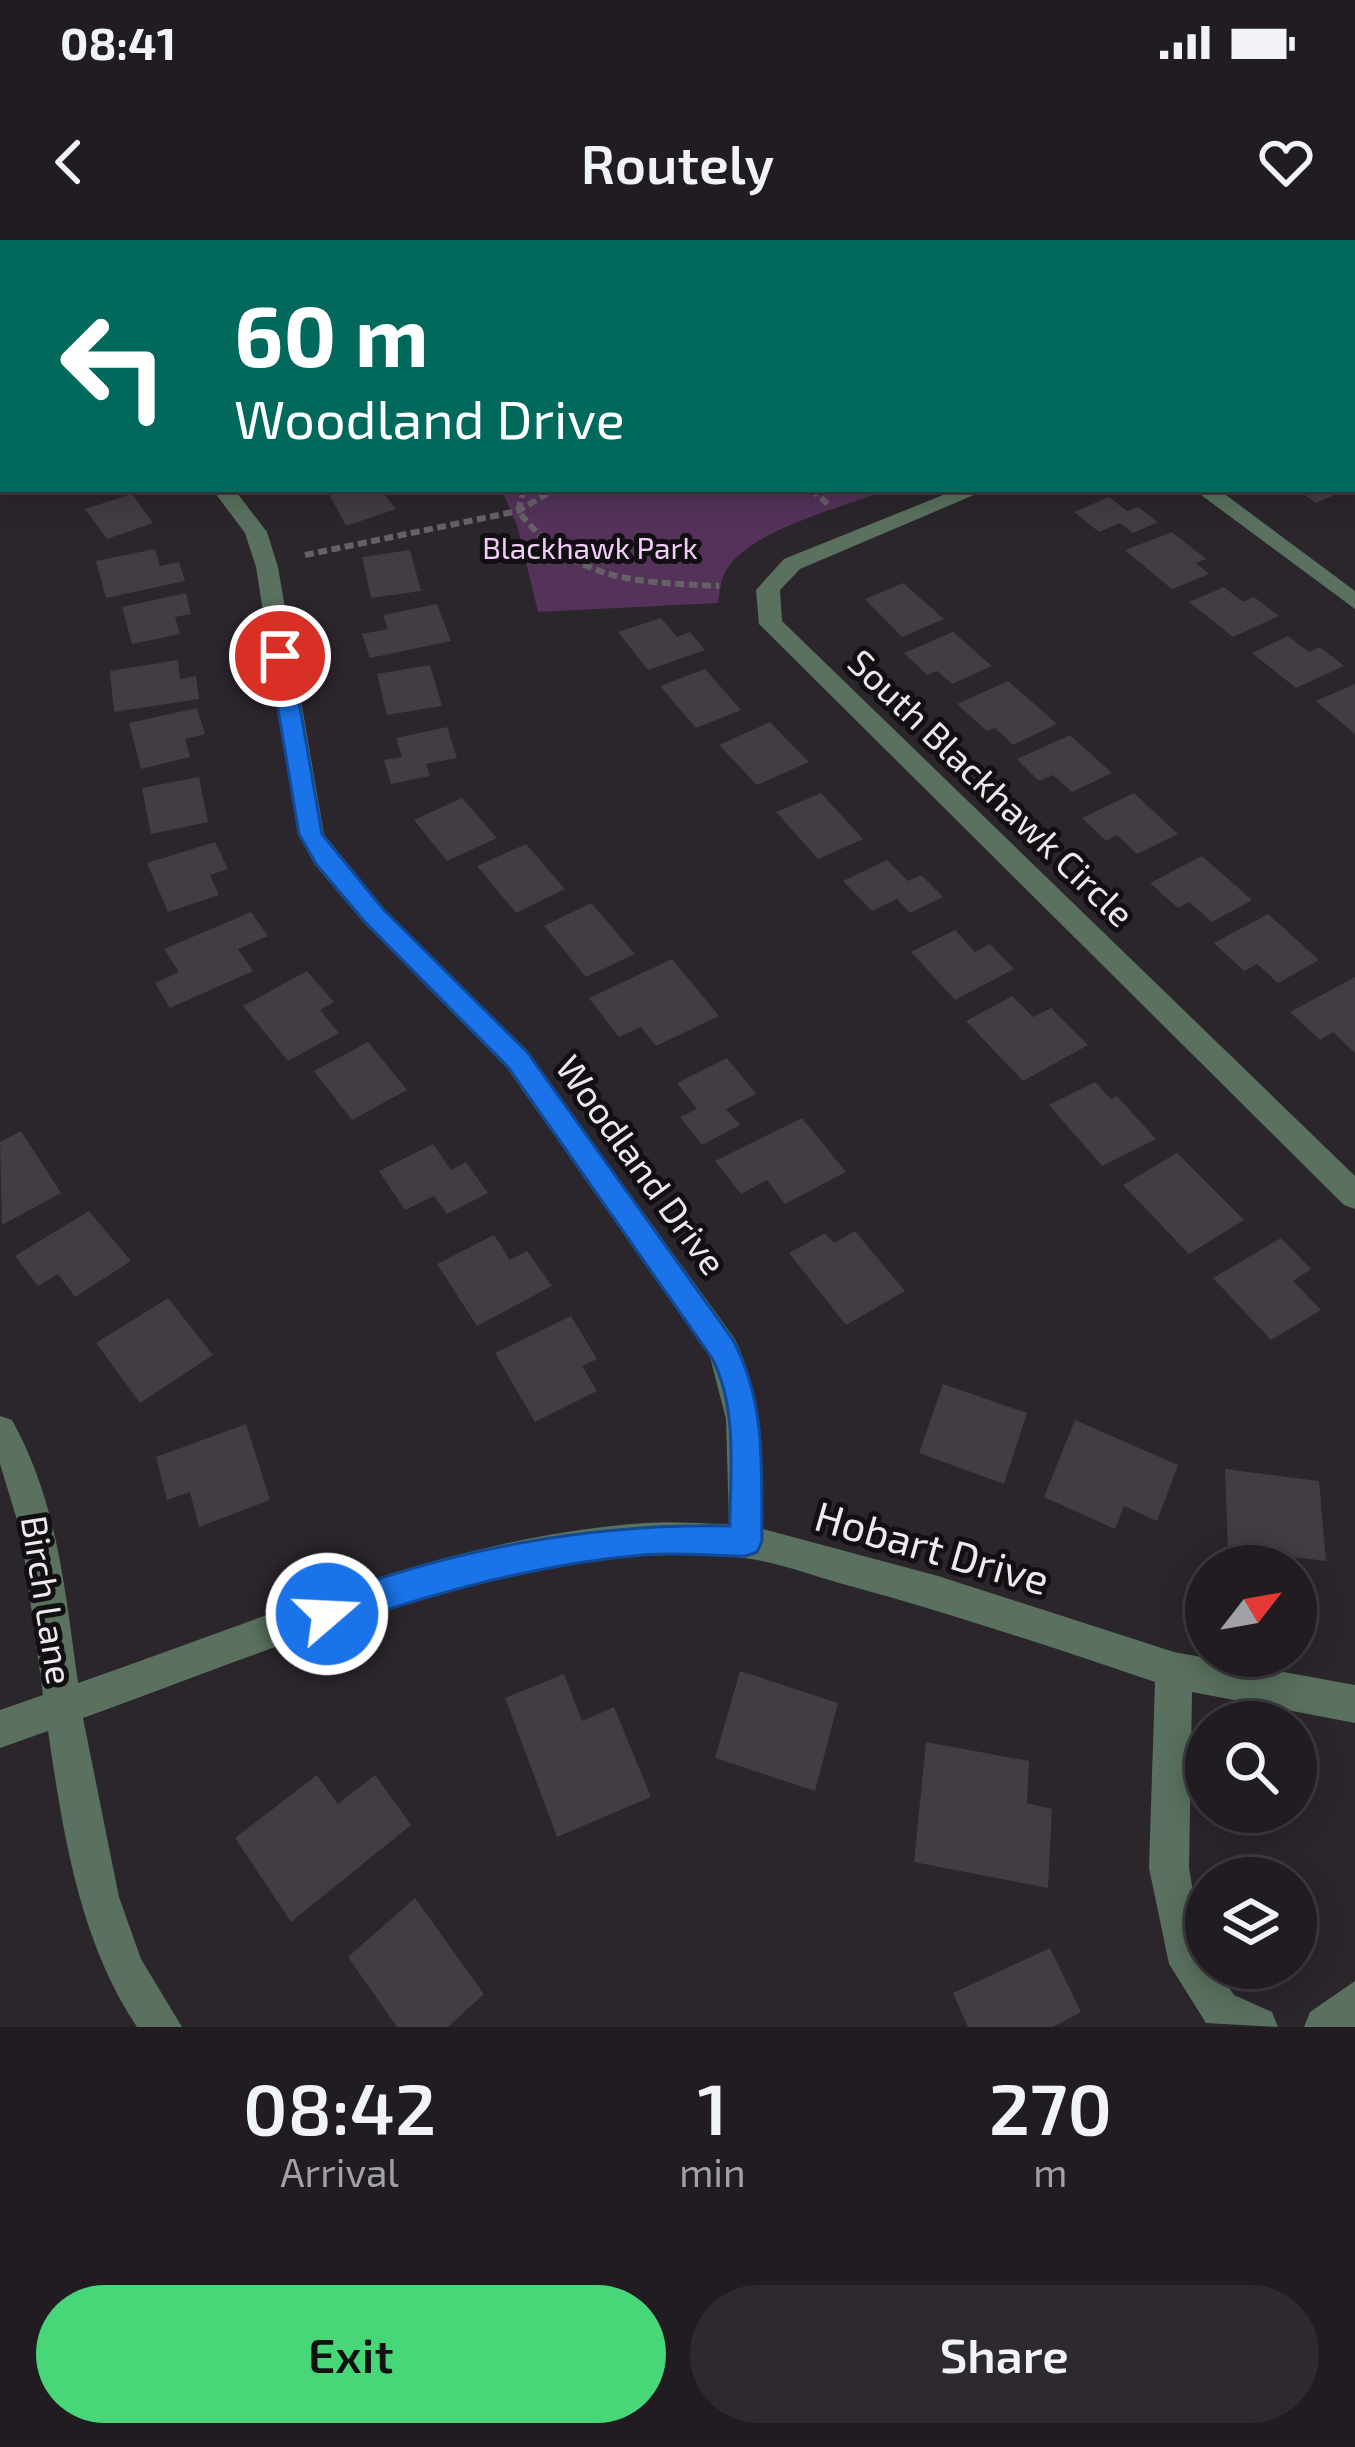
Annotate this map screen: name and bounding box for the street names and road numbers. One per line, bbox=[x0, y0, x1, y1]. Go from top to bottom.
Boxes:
street label: South Blackhawk Circle bbox=[840, 639, 1144, 934]
street label: Woodland Drive bbox=[548, 1046, 736, 1282]
street label: Hobart Drive bbox=[810, 1489, 1055, 1603]
street label: Birch Lane bbox=[14, 1512, 83, 1687]

